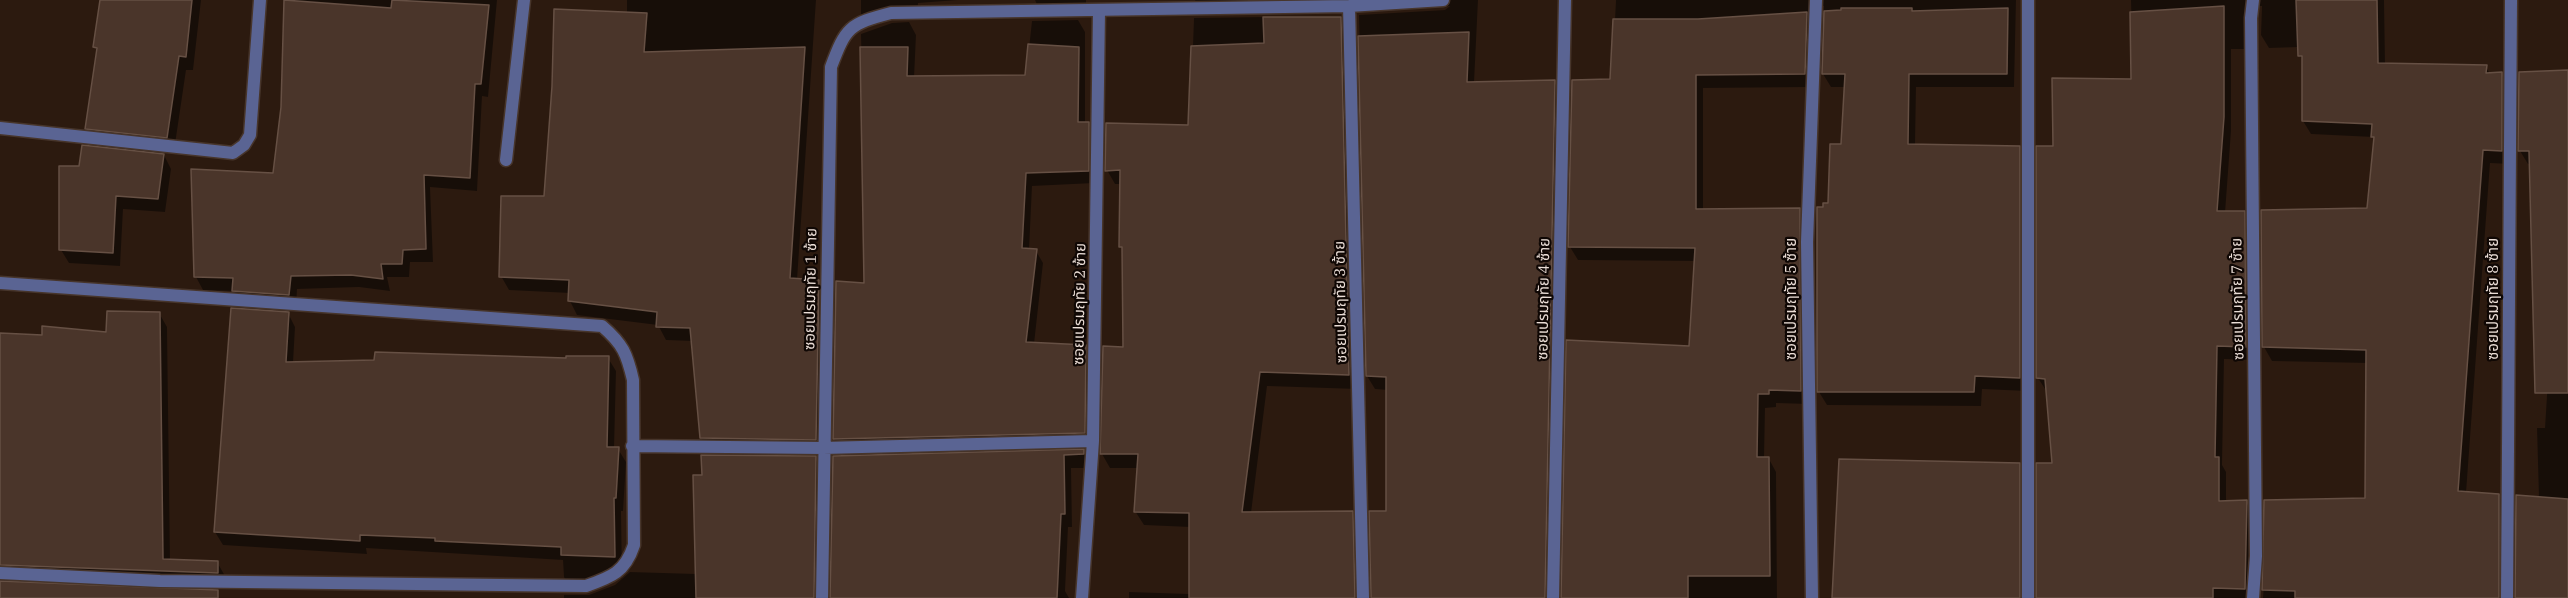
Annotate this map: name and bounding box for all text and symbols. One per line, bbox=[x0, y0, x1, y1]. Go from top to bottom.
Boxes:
street label: ซอยเปรมฤทัย 1 ซ้าย bbox=[801, 228, 821, 350]
street label: ซอยเปรมฤทัย 4 ซ้าย bbox=[1534, 238, 1554, 360]
street label: ซอยเปรมฤทัย 5 ซ้าย bbox=[1783, 238, 1801, 360]
street label: ซอยเปรมฤทัย 7 ซ้าย bbox=[2228, 238, 2248, 360]
street label: ซอยเปรมฤทัย 8 ซ้าย bbox=[2485, 238, 2503, 360]
street label: ซอยเปรมฤทัย 3 ซ้าย bbox=[1331, 241, 1351, 363]
street label: ซอยเปรมฤทัย 2 ซ้าย bbox=[1070, 243, 1090, 365]

